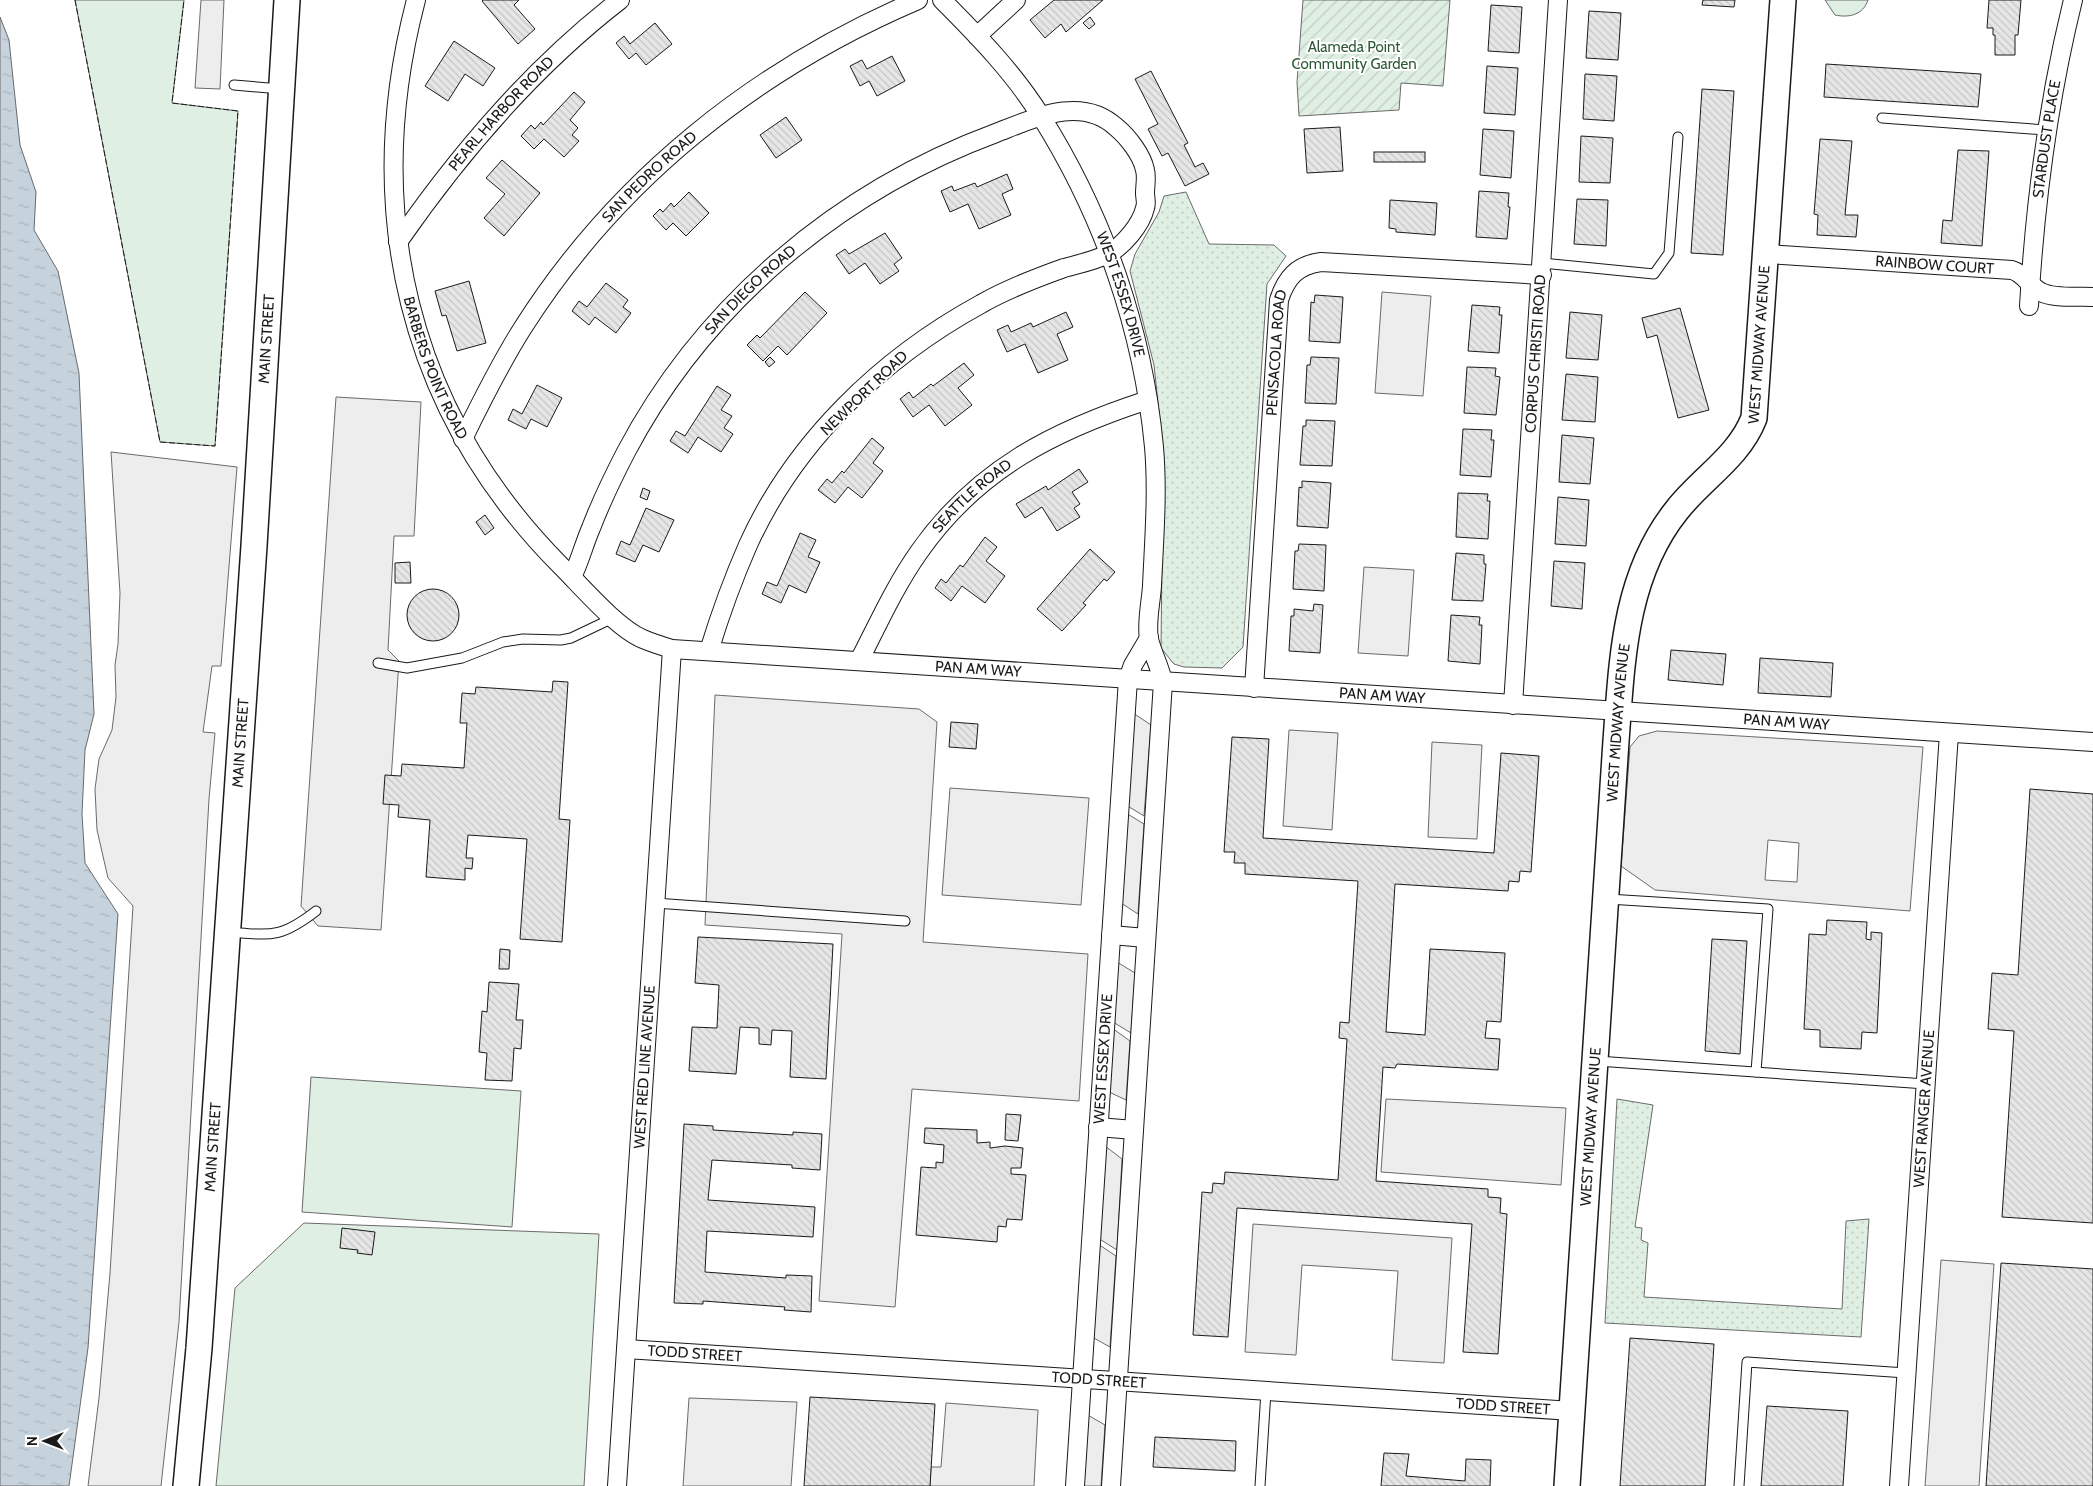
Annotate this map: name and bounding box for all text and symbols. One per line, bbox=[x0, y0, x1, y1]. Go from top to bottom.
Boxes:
park label: Alameda Point Community Garden bbox=[1291, 38, 1417, 73]
street label: PEARL HARBOR ROAD bbox=[445, 52, 558, 175]
street label: STARDUST PLACE bbox=[2029, 79, 2064, 199]
street label: SAN PEDRO ROAD bbox=[598, 127, 700, 226]
street label: WEST ESSEX DRIVE bbox=[1093, 229, 1149, 359]
street label: SAN DIEGO ROAD bbox=[701, 241, 800, 338]
street label: RAINBOW COURT bbox=[1875, 252, 1995, 278]
street label: WEST MIDWAY AVENUE bbox=[1745, 265, 1774, 424]
street label: CORPUS CHRISTI ROAD bbox=[1521, 274, 1549, 433]
street label: PENSACOLA ROAD bbox=[1263, 287, 1291, 416]
street label: MAIN STREET bbox=[255, 294, 278, 384]
street label: BARBERS POINT ROAD bbox=[400, 295, 472, 443]
street label: NEWPORT ROAD bbox=[817, 347, 911, 439]
street label: SEATTLE ROAD bbox=[928, 455, 1015, 536]
street label: WEST MIDWAY AVENUE bbox=[1603, 642, 1634, 803]
street label: PAN AM WAY bbox=[934, 657, 1022, 681]
street label: PAN AM WAY bbox=[1339, 684, 1426, 707]
street label: MAIN STREET bbox=[228, 698, 253, 788]
street label: PAN AM WAY bbox=[1743, 710, 1831, 734]
street label: WEST RED LINE AVENUE bbox=[630, 985, 659, 1149]
street label: WEST ESSEX DRIVE bbox=[1090, 993, 1116, 1125]
street label: WEST RANGER AVENUE bbox=[1910, 1029, 1938, 1188]
street label: WEST MIDWAY AVENUE bbox=[1576, 1047, 1605, 1207]
street label: MAIN STREET bbox=[201, 1102, 225, 1192]
street label: TODD STREET bbox=[647, 1341, 743, 1366]
street label: TODD STREET bbox=[1051, 1368, 1147, 1392]
street label: TODD STREET bbox=[1455, 1394, 1551, 1419]
north arrow bbox=[20, 1416, 70, 1466]
text: N bbox=[23, 1436, 41, 1446]

